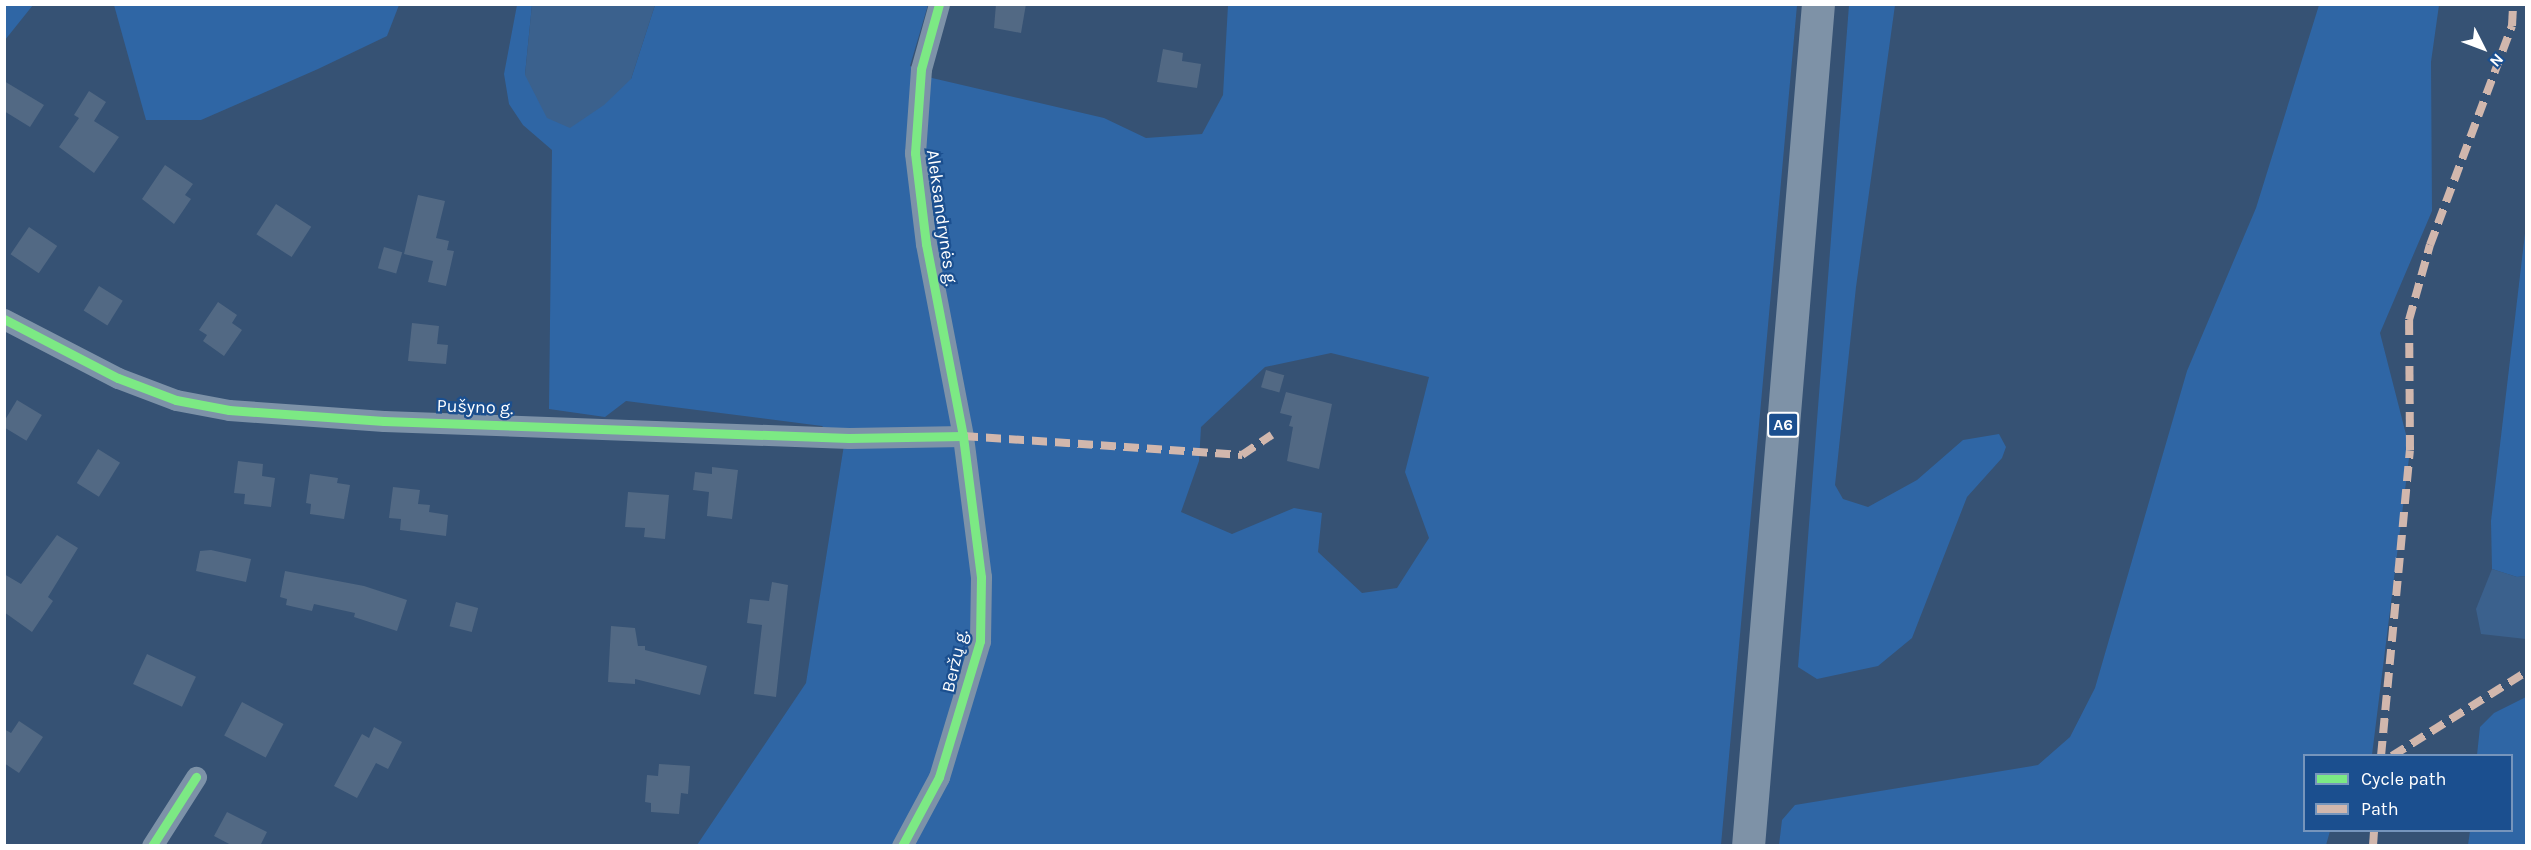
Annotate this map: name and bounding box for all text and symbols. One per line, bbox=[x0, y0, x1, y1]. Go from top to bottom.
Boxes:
north arrow bbox=[2453, 18, 2513, 78]
text: N bbox=[2486, 50, 2508, 71]
street label: Aleksandrynės g. bbox=[922, 148, 962, 288]
street label: Pušyno g. bbox=[436, 395, 514, 419]
road number: A6 bbox=[1766, 412, 1800, 438]
street label: Beržų g. bbox=[937, 627, 973, 695]
legend bbox=[2303, 754, 2513, 832]
text: Cycle path bbox=[2361, 768, 2446, 790]
text: Path bbox=[2361, 798, 2399, 820]

